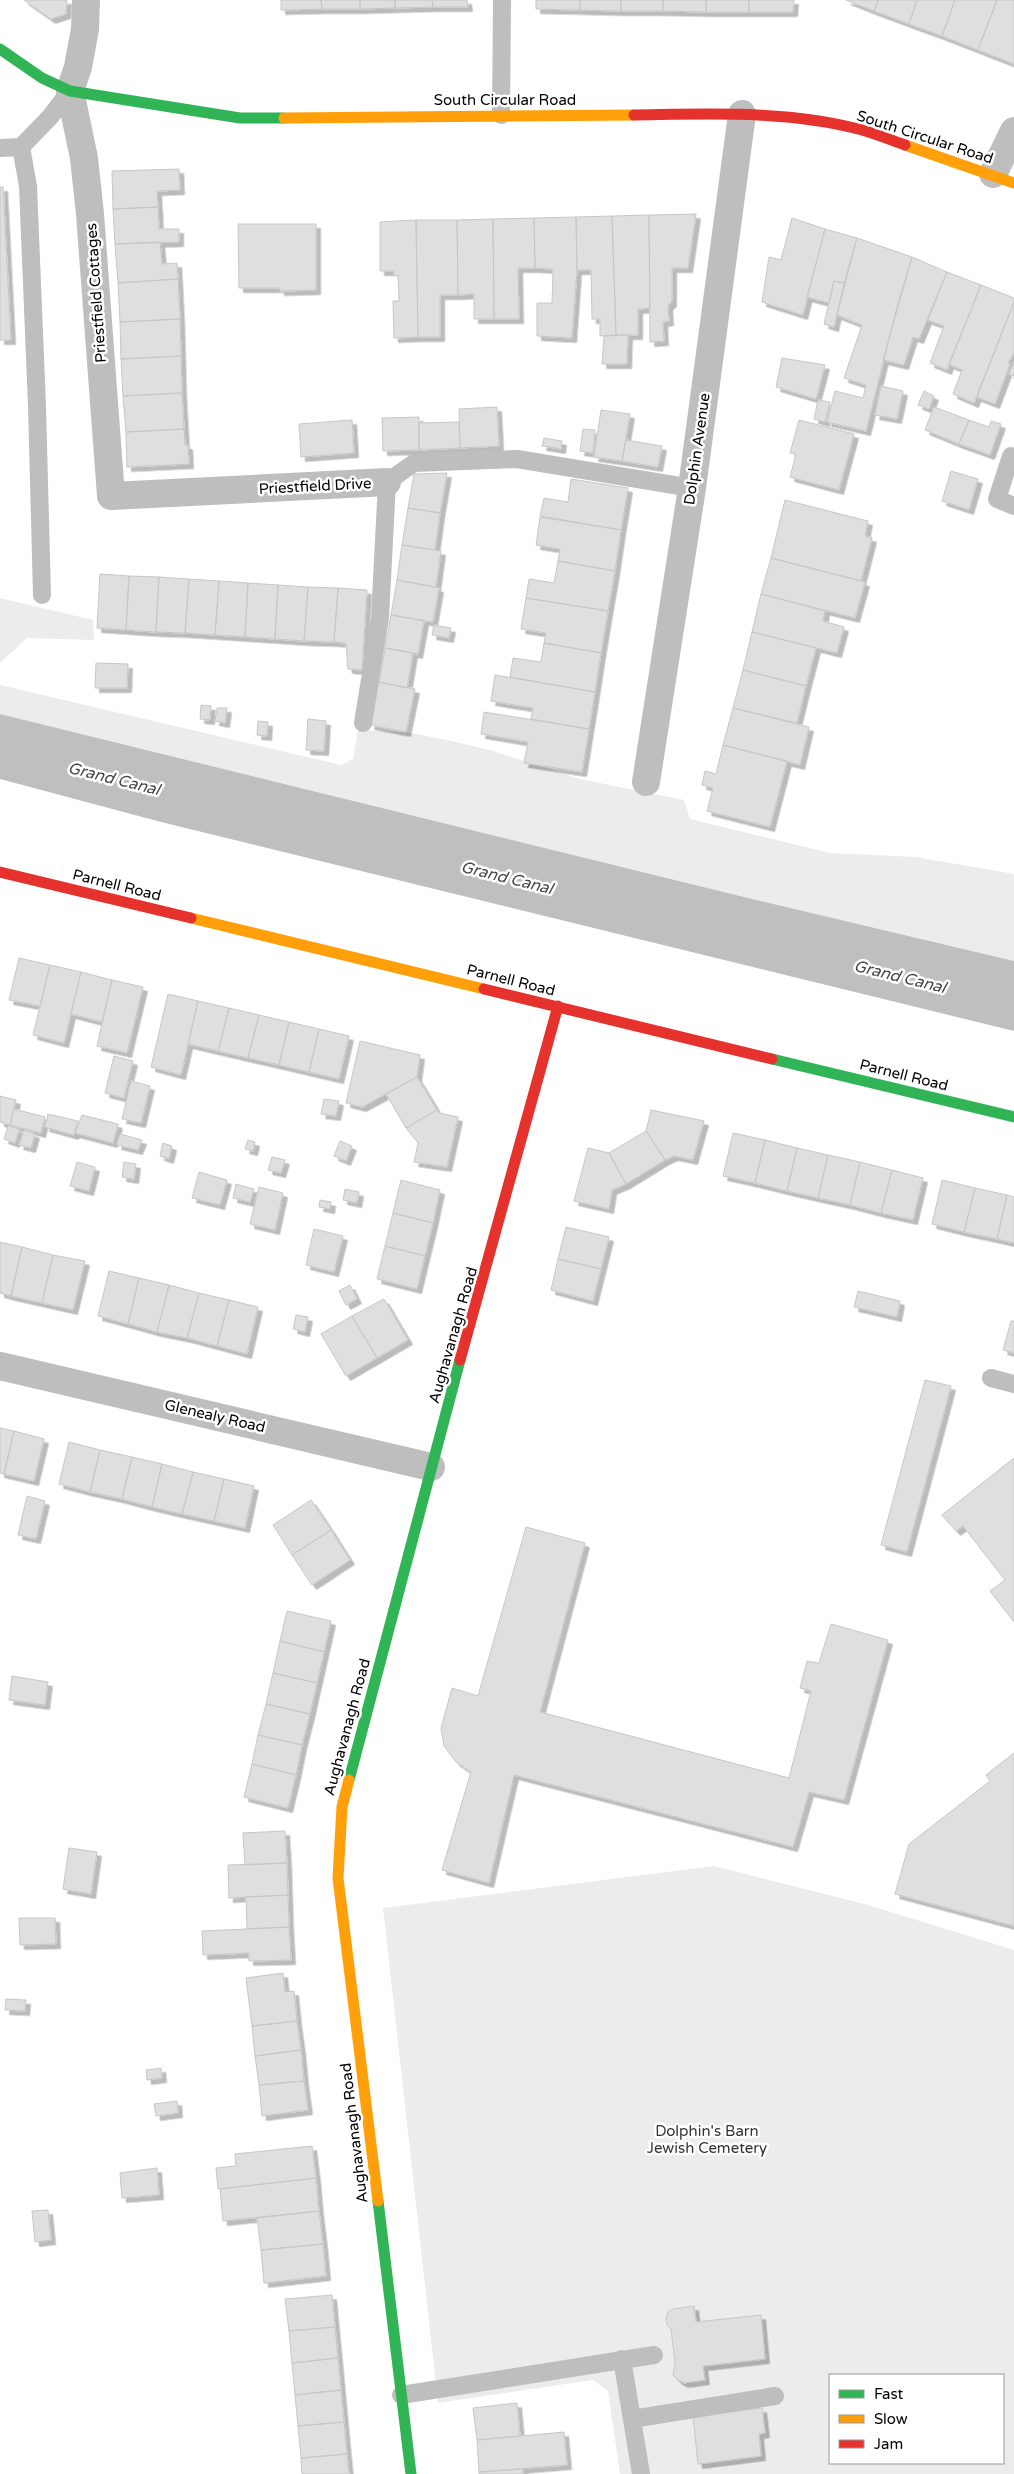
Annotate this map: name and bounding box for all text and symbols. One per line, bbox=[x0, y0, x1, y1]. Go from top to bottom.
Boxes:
street label: South Circular Road bbox=[434, 91, 576, 109]
street label: South Circular Road bbox=[854, 106, 996, 168]
street label: Priestfield Cottages bbox=[82, 222, 110, 364]
street label: Dolphin Avenue bbox=[680, 392, 714, 506]
street label: Priestfield Drive bbox=[258, 474, 372, 498]
water label: Grand Canal bbox=[66, 758, 164, 801]
water label: Grand Canal bbox=[459, 857, 557, 900]
street label: Parnell Road bbox=[71, 865, 163, 905]
water label: Grand Canal bbox=[852, 956, 950, 999]
street label: Parnell Road bbox=[465, 960, 557, 1000]
street label: Parnell Road bbox=[858, 1055, 950, 1095]
street label: Aughavanagh Road bbox=[425, 1265, 481, 1405]
street label: Glenealy Road bbox=[163, 1396, 267, 1436]
street label: Aughavanagh Road bbox=[320, 1657, 374, 1797]
street label: Aughavanagh Road bbox=[336, 2062, 372, 2204]
park label: Dolphin's Barn Jewish Cemetery bbox=[647, 2122, 767, 2157]
legend bbox=[829, 2374, 1004, 2464]
text: Fast bbox=[874, 2385, 904, 2403]
text: Slow bbox=[874, 2410, 908, 2428]
text: Jam bbox=[874, 2435, 903, 2453]

